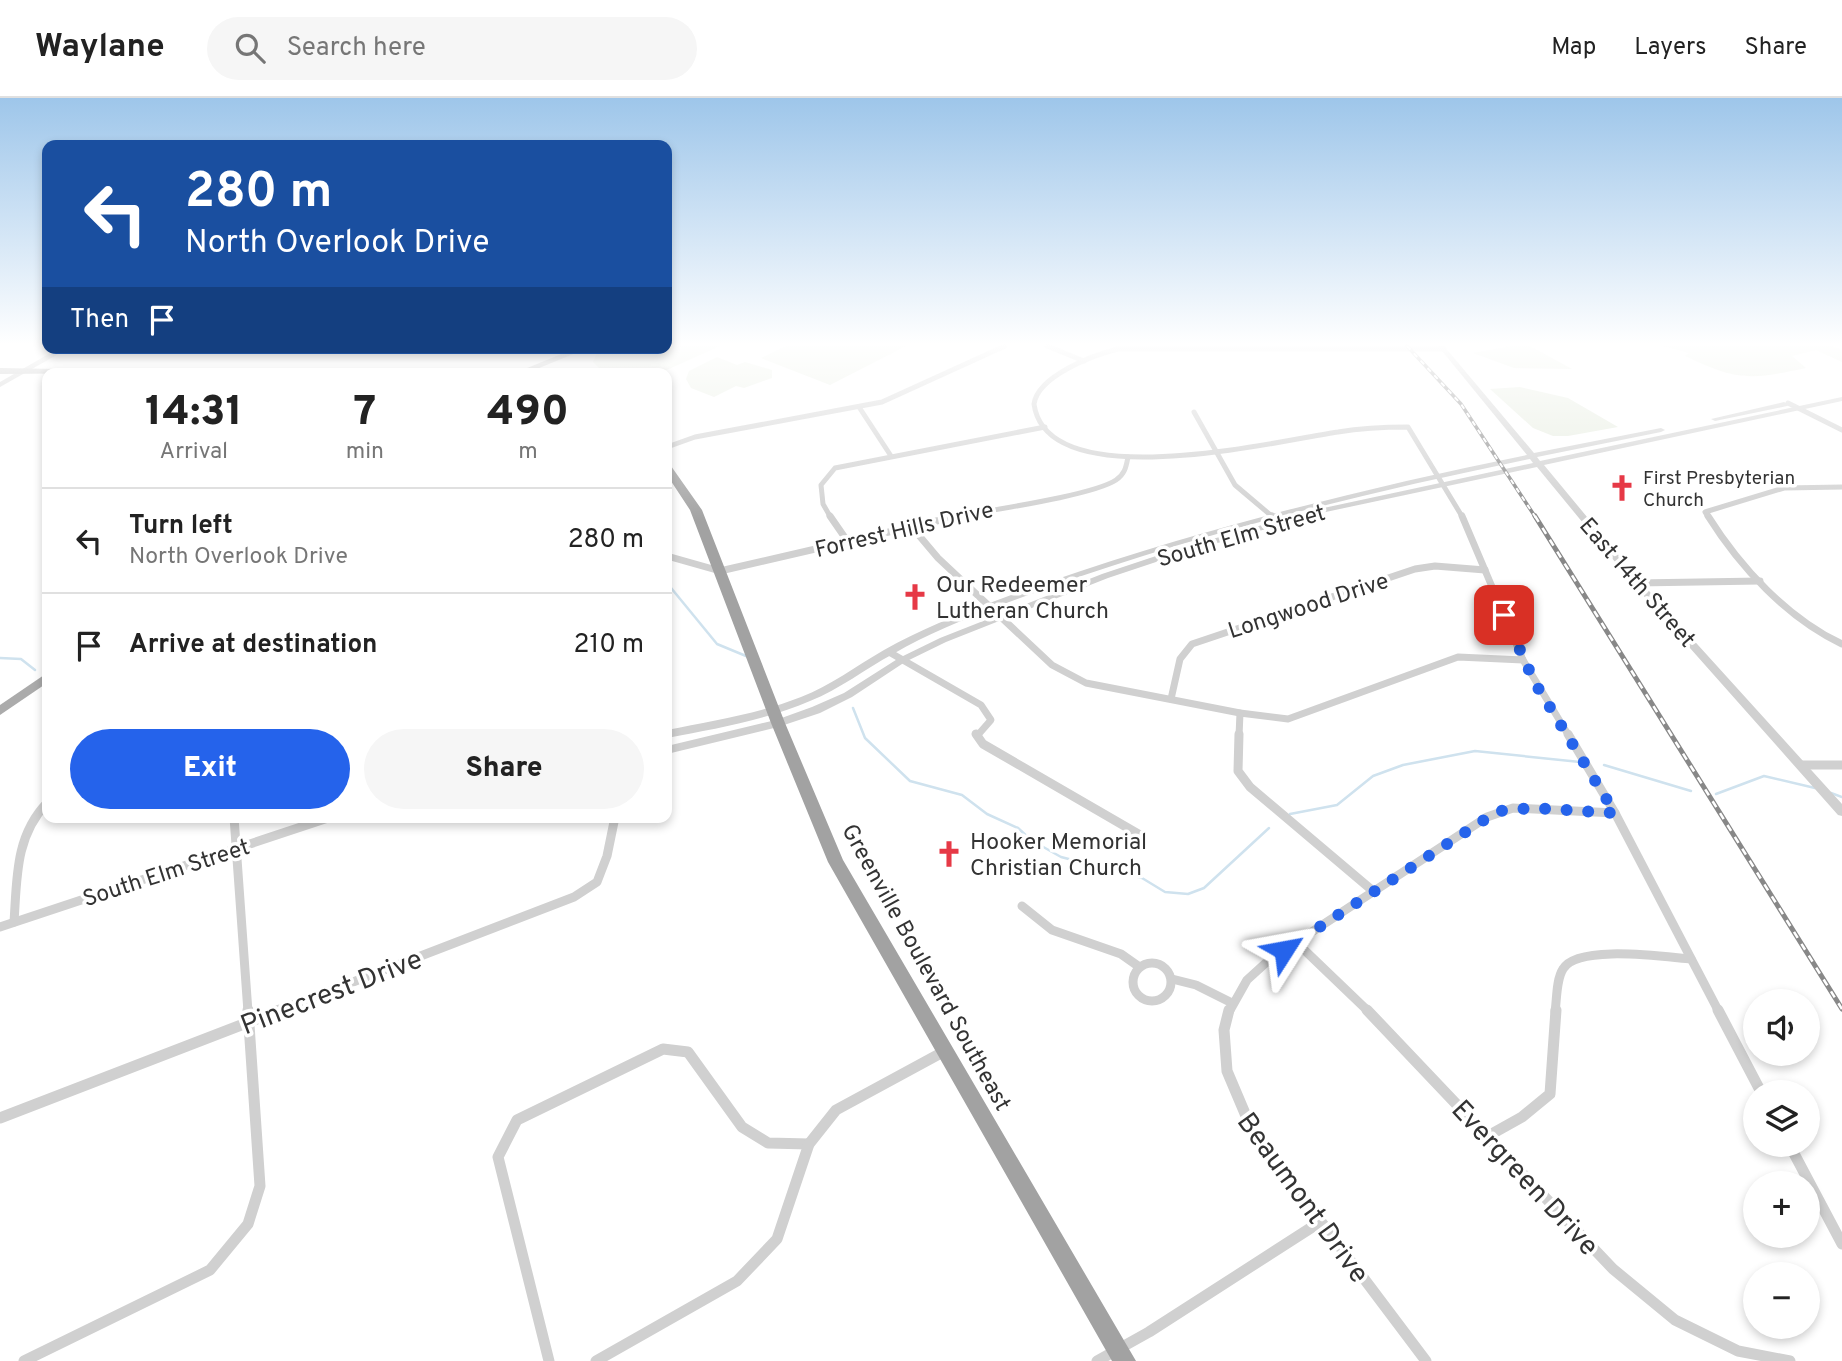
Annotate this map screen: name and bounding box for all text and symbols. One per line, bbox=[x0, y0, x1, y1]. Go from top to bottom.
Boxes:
search box bbox=[207, 17, 697, 80]
text: Waylane bbox=[35, 27, 165, 69]
icon: search bbox=[231, 29, 269, 67]
text: Search here bbox=[287, 32, 426, 65]
text: Map bbox=[1551, 33, 1596, 63]
text: Layers bbox=[1634, 33, 1706, 63]
text: Share bbox=[1744, 33, 1807, 63]
text: 280 m bbox=[185, 163, 332, 225]
icon: left bbox=[70, 168, 161, 259]
text: North Overlook Drive bbox=[185, 224, 489, 264]
icon: arrive bbox=[143, 301, 181, 339]
text: Then bbox=[70, 304, 129, 337]
text: 14:31 bbox=[145, 387, 243, 440]
text: 7 bbox=[353, 387, 376, 440]
text: 490 bbox=[487, 387, 569, 440]
text: Arrival bbox=[160, 438, 228, 467]
text: min bbox=[346, 438, 384, 467]
text: m bbox=[518, 438, 538, 467]
place label: First Presbyterian Church bbox=[1643, 467, 1795, 513]
church icon: First Presbyterian Church bbox=[1607, 473, 1637, 503]
street label: Forrest Hills Drive bbox=[812, 497, 997, 566]
street label: South Elm Street bbox=[1154, 500, 1329, 575]
text: Turn left bbox=[129, 510, 233, 543]
street label: East 14th Street bbox=[1572, 513, 1700, 655]
icon: left bbox=[70, 522, 108, 560]
text: 280 m bbox=[568, 524, 644, 557]
text: North Overlook Drive bbox=[129, 543, 348, 572]
street label: Longwood Drive bbox=[1225, 568, 1393, 647]
place label: Our Redeemer Lutheran Church bbox=[936, 572, 1109, 627]
church icon: Our Redeemer Lutheran Church bbox=[900, 582, 930, 612]
pin bbox=[1474, 585, 1534, 645]
icon: arrive bbox=[1485, 596, 1523, 634]
icon: arrive bbox=[70, 627, 108, 665]
text: Arrive at destination bbox=[129, 629, 377, 662]
text: 210 m bbox=[574, 629, 644, 662]
button: Exit bbox=[70, 729, 350, 809]
button: Share bbox=[364, 729, 644, 809]
street label: Greenville Boulevard Southeast bbox=[834, 820, 1016, 1117]
place label: Hooker Memorial Christian Church bbox=[970, 829, 1147, 884]
street label: South Elm Street bbox=[80, 834, 254, 915]
church icon: Hooker Memorial Christian Church bbox=[934, 839, 964, 869]
position arrow bbox=[1247, 913, 1321, 987]
street label: Pinecrest Drive bbox=[236, 943, 428, 1045]
map controls bbox=[1743, 989, 1820, 1339]
button: sound bbox=[1743, 989, 1820, 1066]
button: layers bbox=[1743, 1080, 1820, 1157]
street label: Evergreen Drive bbox=[1442, 1093, 1605, 1265]
street label: Beaumont Drive bbox=[1227, 1106, 1376, 1291]
button: + bbox=[1743, 1171, 1820, 1248]
button: − bbox=[1743, 1262, 1820, 1339]

